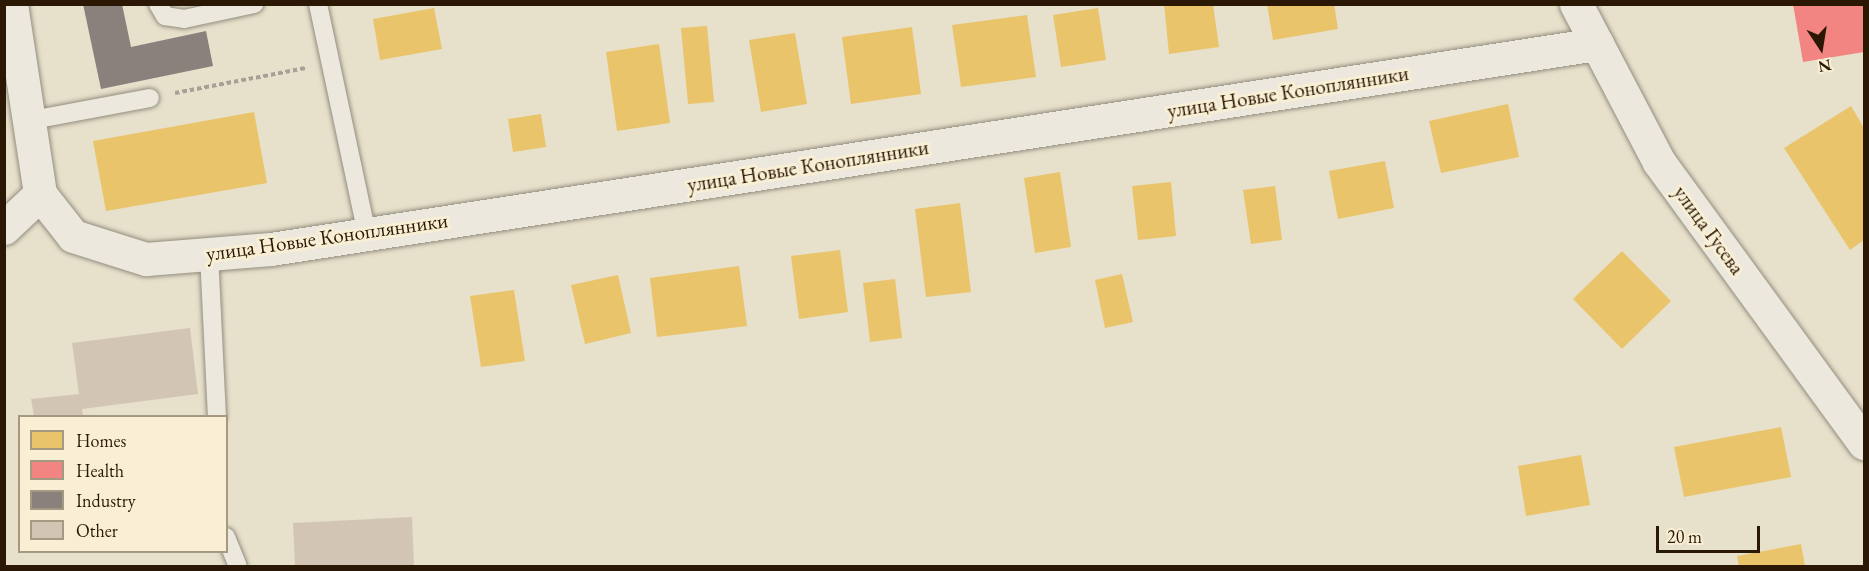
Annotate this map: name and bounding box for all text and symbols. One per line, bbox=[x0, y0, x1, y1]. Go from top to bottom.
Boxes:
north arrow bbox=[1791, 18, 1851, 78]
text: N bbox=[1816, 54, 1833, 78]
street label: улица Новые Коноплянники bbox=[1165, 60, 1411, 124]
street label: улица Новые Коноплянники bbox=[685, 134, 931, 198]
street label: улица Гусева bbox=[1668, 181, 1750, 279]
street label: улица Новые Коноплянники bbox=[204, 208, 450, 266]
legend bbox=[18, 415, 228, 553]
text: Homes bbox=[76, 429, 126, 452]
text: Health bbox=[76, 459, 124, 482]
text: Industry bbox=[76, 489, 136, 512]
scale bar bbox=[1659, 514, 1762, 552]
text: Other bbox=[76, 519, 118, 542]
text: 20 m bbox=[1667, 525, 1702, 548]

